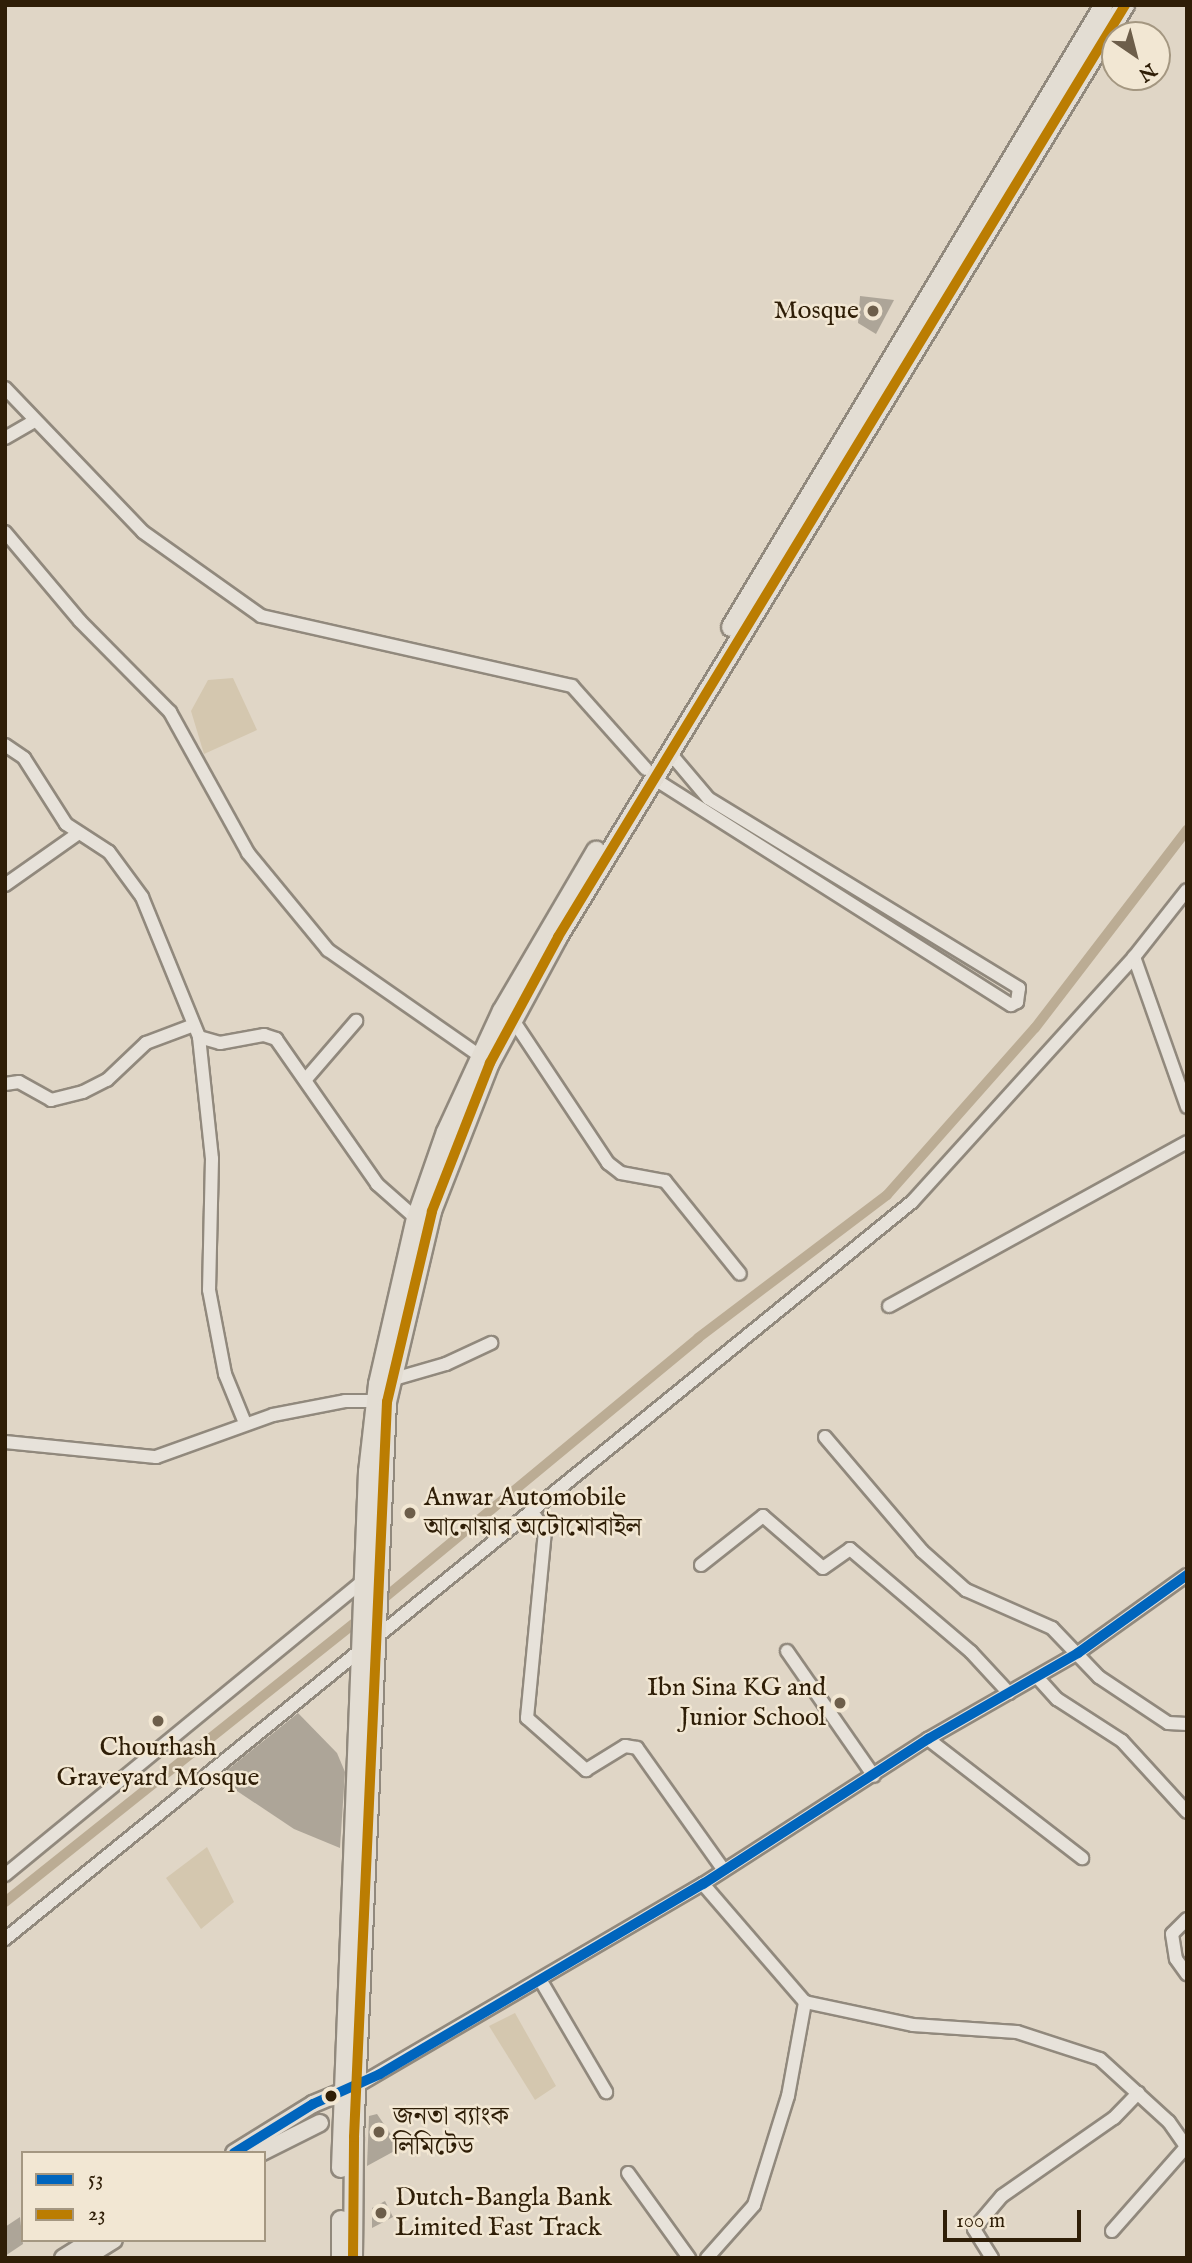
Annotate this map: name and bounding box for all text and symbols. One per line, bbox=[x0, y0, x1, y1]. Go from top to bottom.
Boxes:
north arrow bbox=[1101, 21, 1171, 91]
text: N bbox=[1133, 57, 1161, 86]
place label: Mosque bbox=[773, 295, 859, 327]
marker: Mosque bbox=[865, 303, 881, 319]
place label: Anwar Automobile আনোয়ার অটোমোবাইল bbox=[424, 1482, 642, 1544]
marker: Anwar Automobile আনোয়ার অটোমোবাইল bbox=[402, 1505, 418, 1521]
place label: Ibn Sina KG and Junior School bbox=[647, 1672, 826, 1734]
marker: Ibn Sina KG and Junior School bbox=[832, 1695, 848, 1711]
marker: Chourhash Graveyard Mosque bbox=[150, 1713, 166, 1729]
place label: Chourhash Graveyard Mosque bbox=[57, 1732, 259, 1794]
unlabelled marker bbox=[324, 2089, 338, 2103]
place label: জনতা ব্যাংক লিমিটেড bbox=[393, 2101, 509, 2162]
marker: জনতা ব্যাংক লিমিটেড bbox=[371, 2124, 387, 2140]
legend bbox=[21, 2151, 266, 2242]
text: 53 bbox=[88, 2166, 103, 2193]
place label: Dutch-Bangla Bank Limited Fast Track bbox=[395, 2182, 612, 2244]
scale bar bbox=[947, 2196, 1085, 2240]
text: 23 bbox=[88, 2201, 106, 2228]
marker: Dutch-Bangla Bank Limited Fast Track bbox=[373, 2205, 389, 2221]
text: 100 m bbox=[956, 2208, 1005, 2235]

